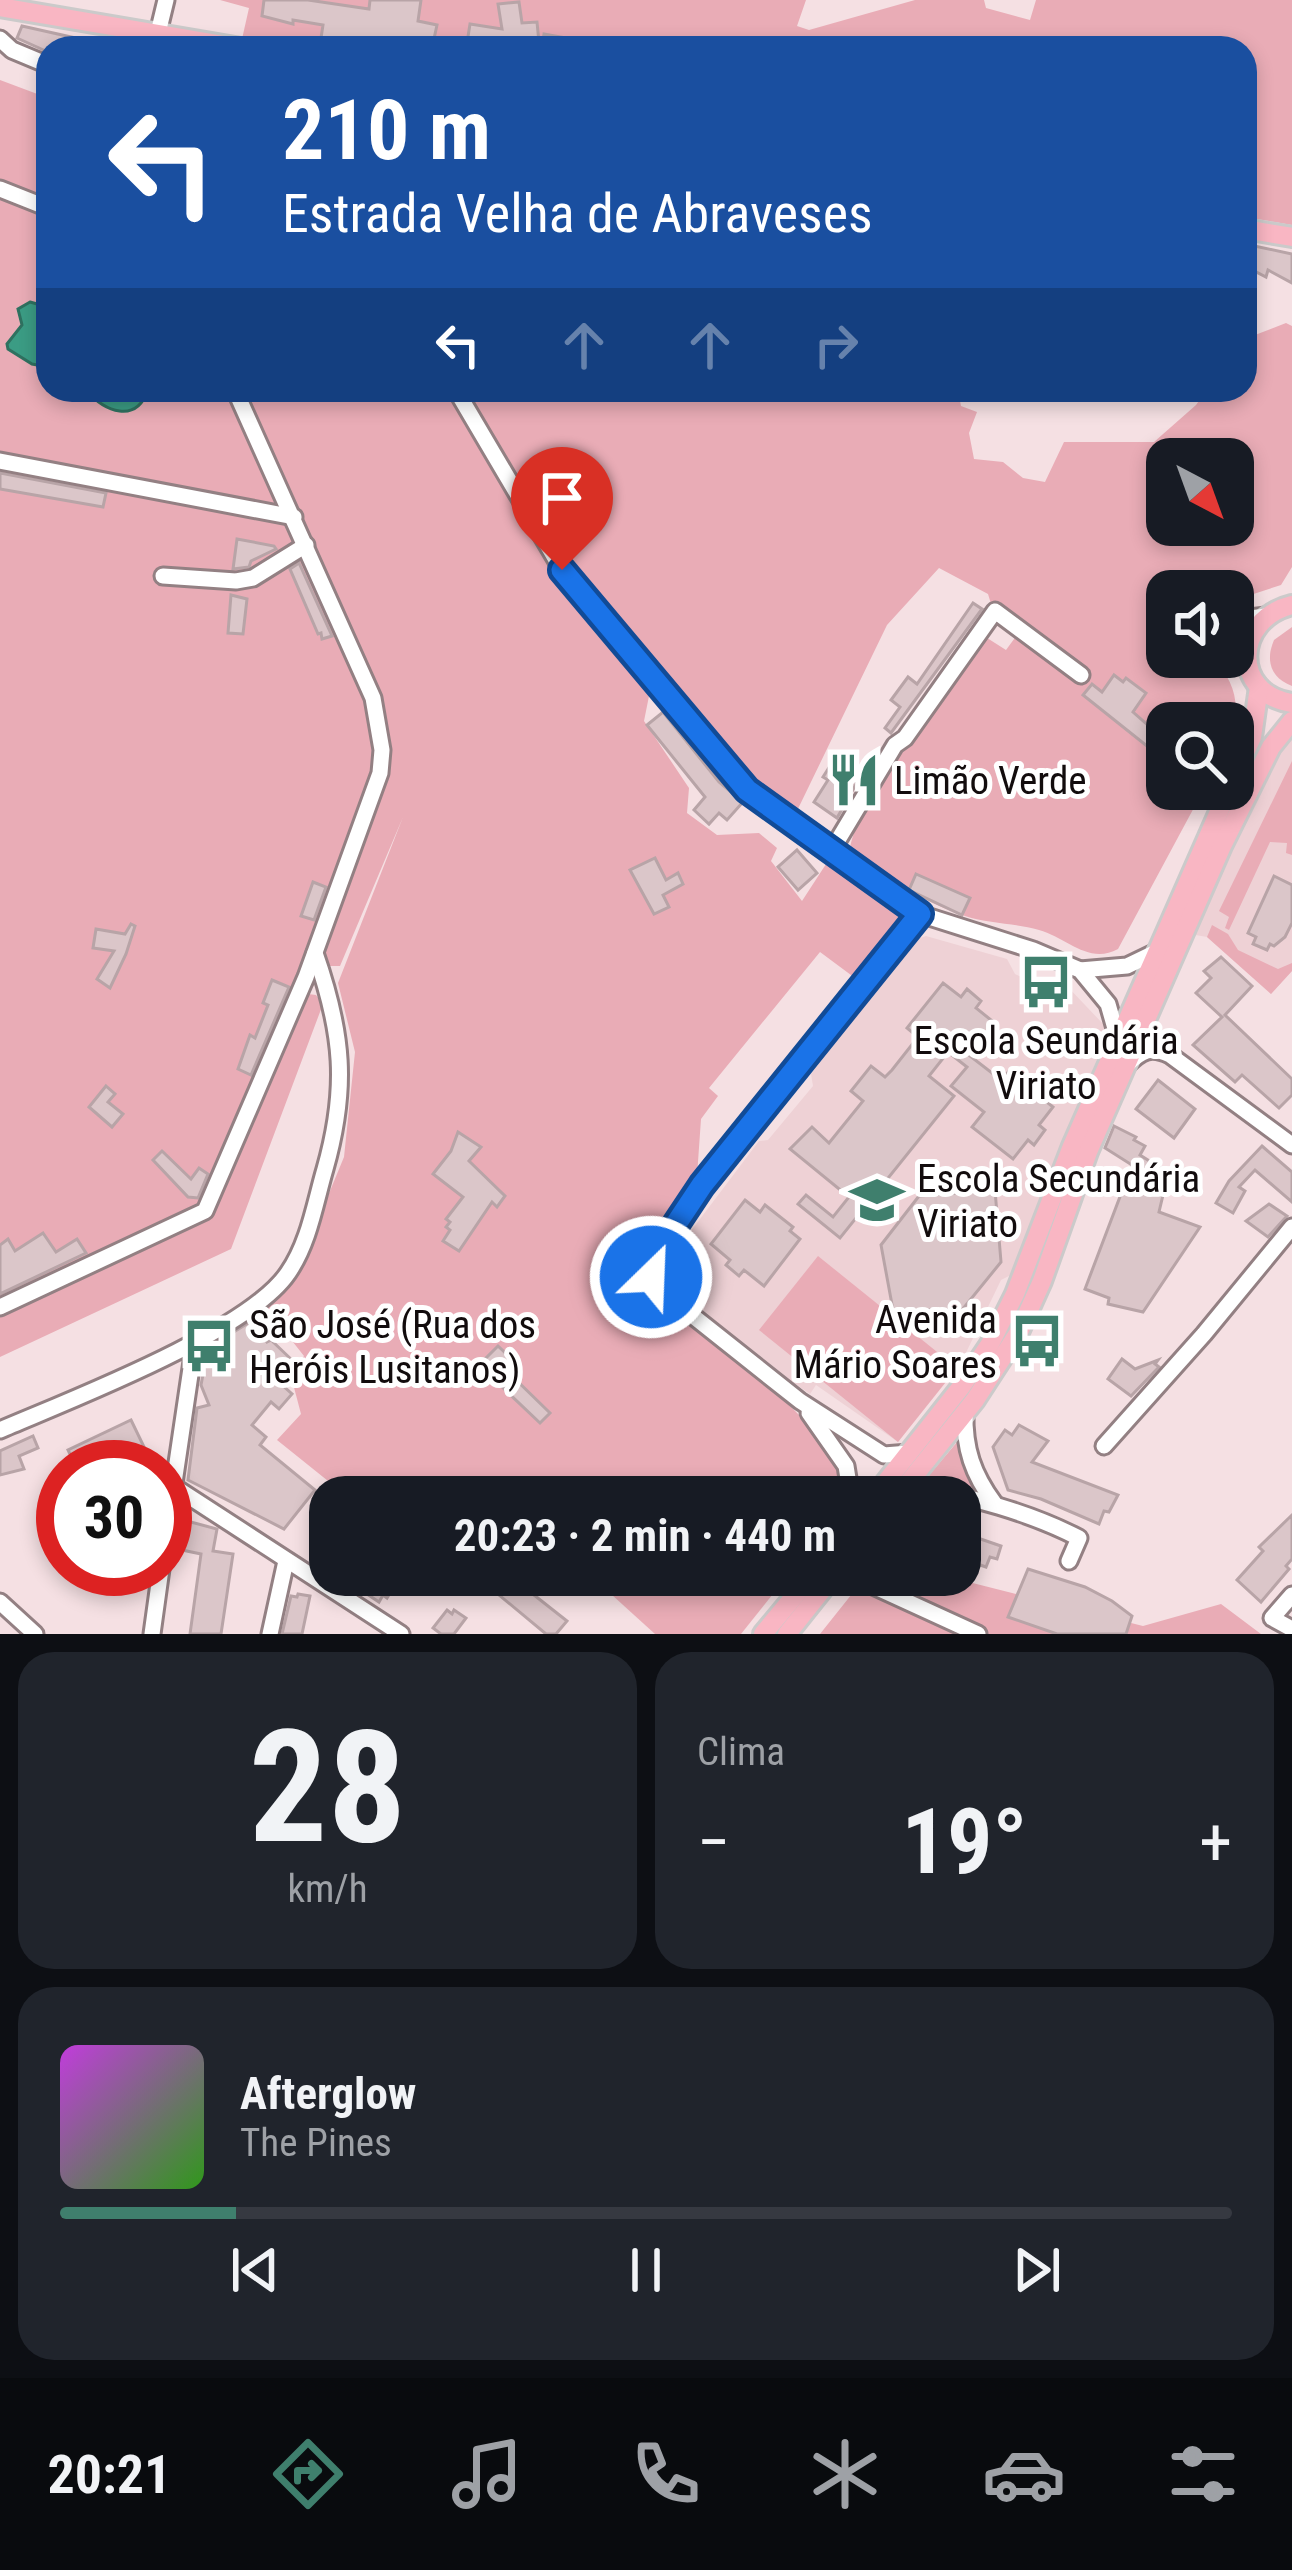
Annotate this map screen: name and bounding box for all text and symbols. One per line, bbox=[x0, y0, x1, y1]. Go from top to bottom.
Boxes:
text: 210 m bbox=[282, 81, 491, 180]
icon: left bbox=[84, 84, 240, 240]
text: Estrada Velha de Abraveses bbox=[282, 182, 873, 245]
icon: left bbox=[425, 312, 491, 378]
icon: ahead bbox=[551, 312, 617, 378]
icon: ahead bbox=[677, 312, 743, 378]
icon: right bbox=[803, 312, 869, 378]
north arrow bbox=[1146, 438, 1254, 546]
map controls bbox=[1146, 438, 1254, 810]
pin bbox=[511, 447, 613, 570]
icon: arrive bbox=[529, 465, 595, 531]
button: sound bbox=[1146, 570, 1254, 678]
button: search bbox=[1146, 702, 1254, 810]
restaurant icon: Limão Verde bbox=[825, 751, 883, 809]
place label: Limão Verde bbox=[894, 758, 1087, 804]
bus stop icon: Escola Seundária Viriato bbox=[1017, 953, 1075, 1011]
place label: Escola Seundária Viriato bbox=[913, 1018, 1179, 1109]
place label: Escola Secundária Viriato bbox=[917, 1156, 1200, 1247]
school or university icon: Escola Secundária Viriato bbox=[848, 1171, 906, 1229]
position arrow bbox=[588, 1214, 714, 1340]
place label: Avenida Mário Soares bbox=[793, 1297, 997, 1388]
place label: São José (Rua dos Heróis Lusitanos) bbox=[249, 1302, 536, 1393]
bus stop icon: Avenida Mário Soares bbox=[1008, 1312, 1066, 1370]
bus stop icon: São José (Rua dos Heróis Lusitanos) bbox=[180, 1317, 238, 1375]
speed limit sign: 30 bbox=[36, 1440, 192, 1596]
text: 20:23 · 2 min · 440 m bbox=[454, 1509, 836, 1562]
text: 28 bbox=[249, 1696, 406, 1879]
text: Clima bbox=[697, 1729, 785, 1775]
text: 19° bbox=[902, 1790, 1028, 1895]
text: − bbox=[697, 1804, 730, 1881]
text: + bbox=[1199, 1804, 1232, 1881]
text: km/h bbox=[287, 1866, 368, 1912]
text: Afterglow bbox=[240, 2067, 416, 2120]
text: The Pines bbox=[240, 2120, 392, 2166]
icon: previous bbox=[222, 2237, 288, 2303]
icon: pause bbox=[613, 2237, 679, 2303]
icon: next bbox=[1004, 2237, 1070, 2303]
icon: directions bbox=[266, 2432, 350, 2516]
icon: music bbox=[445, 2432, 529, 2516]
icon: phone bbox=[624, 2432, 708, 2516]
icon: climate bbox=[803, 2432, 887, 2516]
icon: car bbox=[982, 2432, 1066, 2516]
icon: filters bbox=[1161, 2432, 1245, 2516]
text: 20:21 bbox=[47, 2443, 171, 2506]

